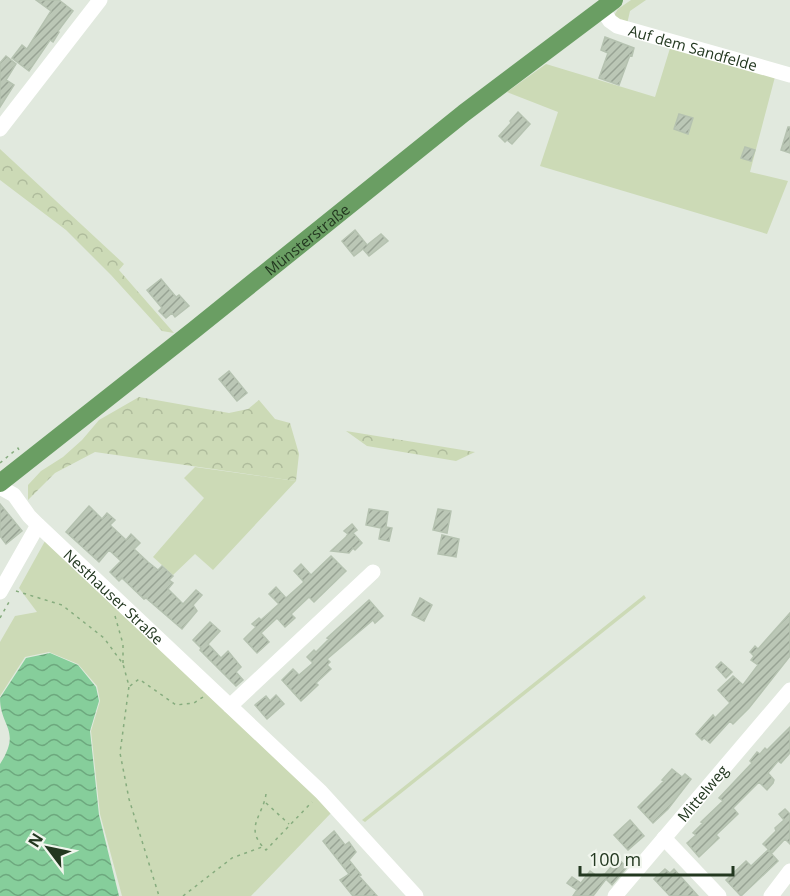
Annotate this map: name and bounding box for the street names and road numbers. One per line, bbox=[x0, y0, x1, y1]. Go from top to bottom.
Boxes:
street label: Auf dem Sandfelde bbox=[626, 20, 760, 75]
street label: Münsterstraße bbox=[260, 199, 354, 280]
street label: Nesthauser Straße bbox=[60, 545, 168, 649]
street label: Mittelweg bbox=[673, 761, 732, 826]

